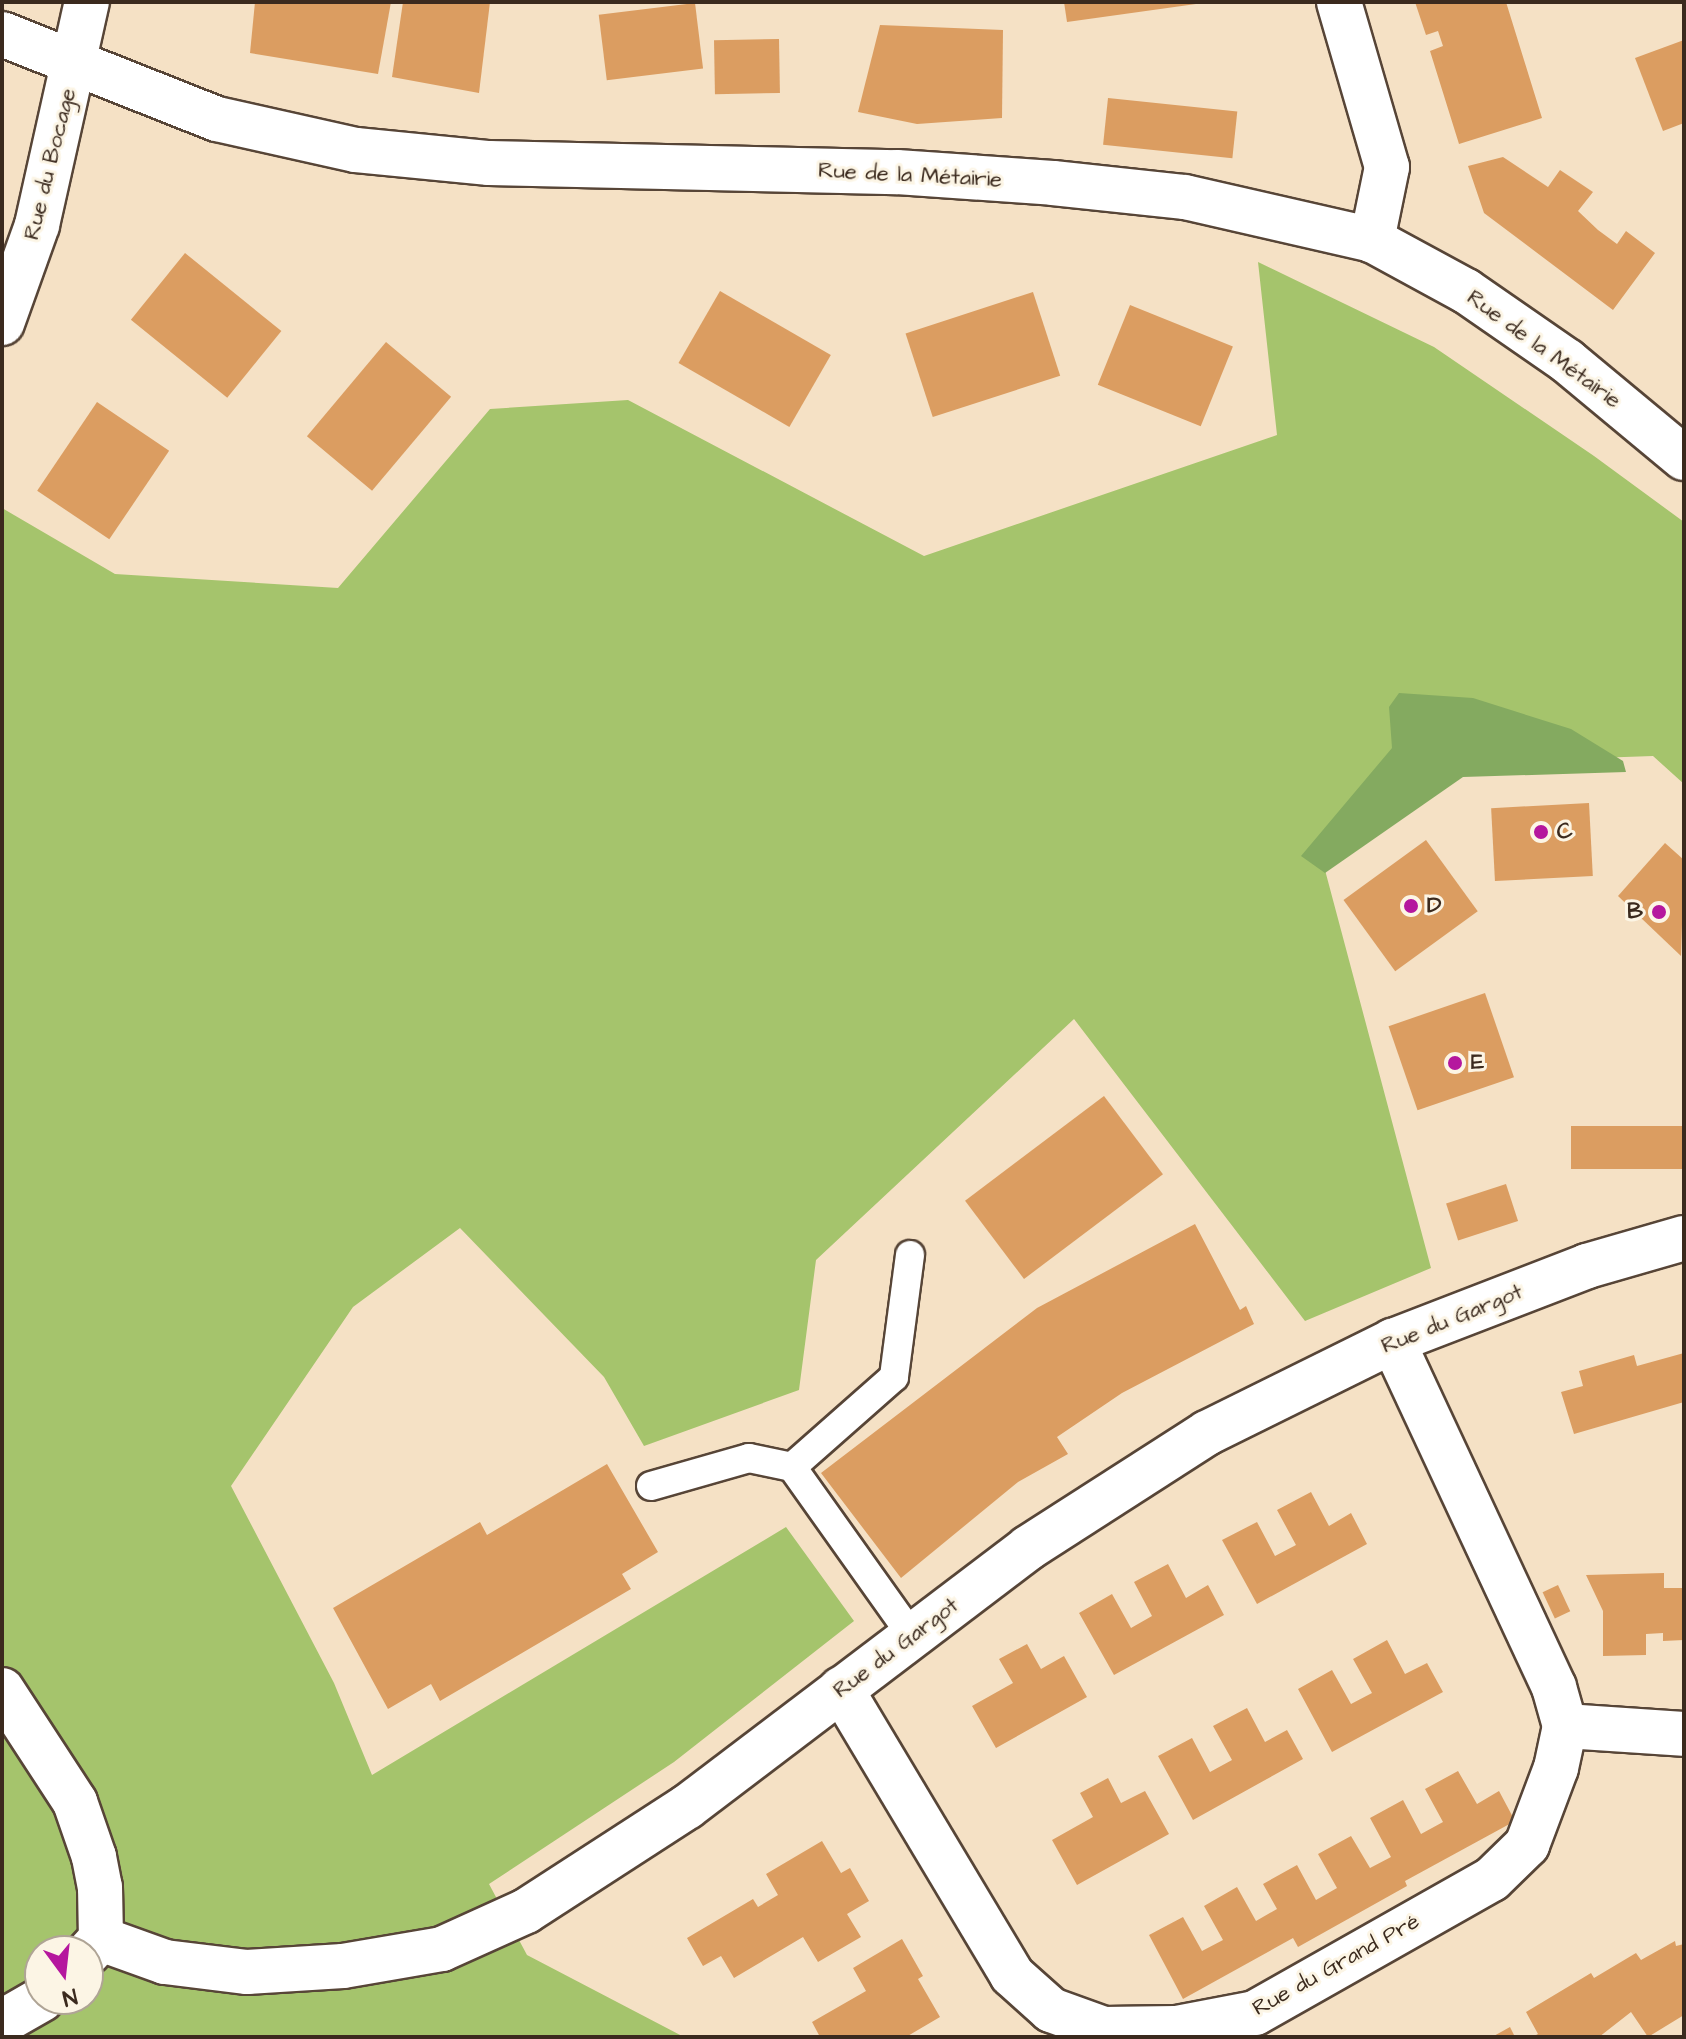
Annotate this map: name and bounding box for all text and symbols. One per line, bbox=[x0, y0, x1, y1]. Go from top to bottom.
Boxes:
street label: Rue du Bocage bbox=[18, 86, 82, 242]
street label: Rue de la Métairie bbox=[817, 157, 1003, 193]
street label: Rue de la Métairie bbox=[1462, 284, 1626, 414]
place label: C bbox=[1557, 819, 1573, 845]
marker: C bbox=[1532, 823, 1550, 841]
place label: D bbox=[1427, 893, 1441, 919]
marker: D bbox=[1402, 897, 1420, 915]
place label: B bbox=[1627, 899, 1643, 925]
marker: B bbox=[1650, 903, 1668, 921]
place label: E bbox=[1471, 1050, 1484, 1076]
marker: E bbox=[1446, 1054, 1464, 1072]
street label: Rue du Gargot bbox=[1378, 1279, 1526, 1359]
street label: Rue du Gargot bbox=[828, 1592, 964, 1704]
street label: Rue du Grand Pré bbox=[1248, 1908, 1424, 2022]
north arrow bbox=[24, 1935, 104, 2015]
text: N bbox=[59, 1980, 81, 2013]

